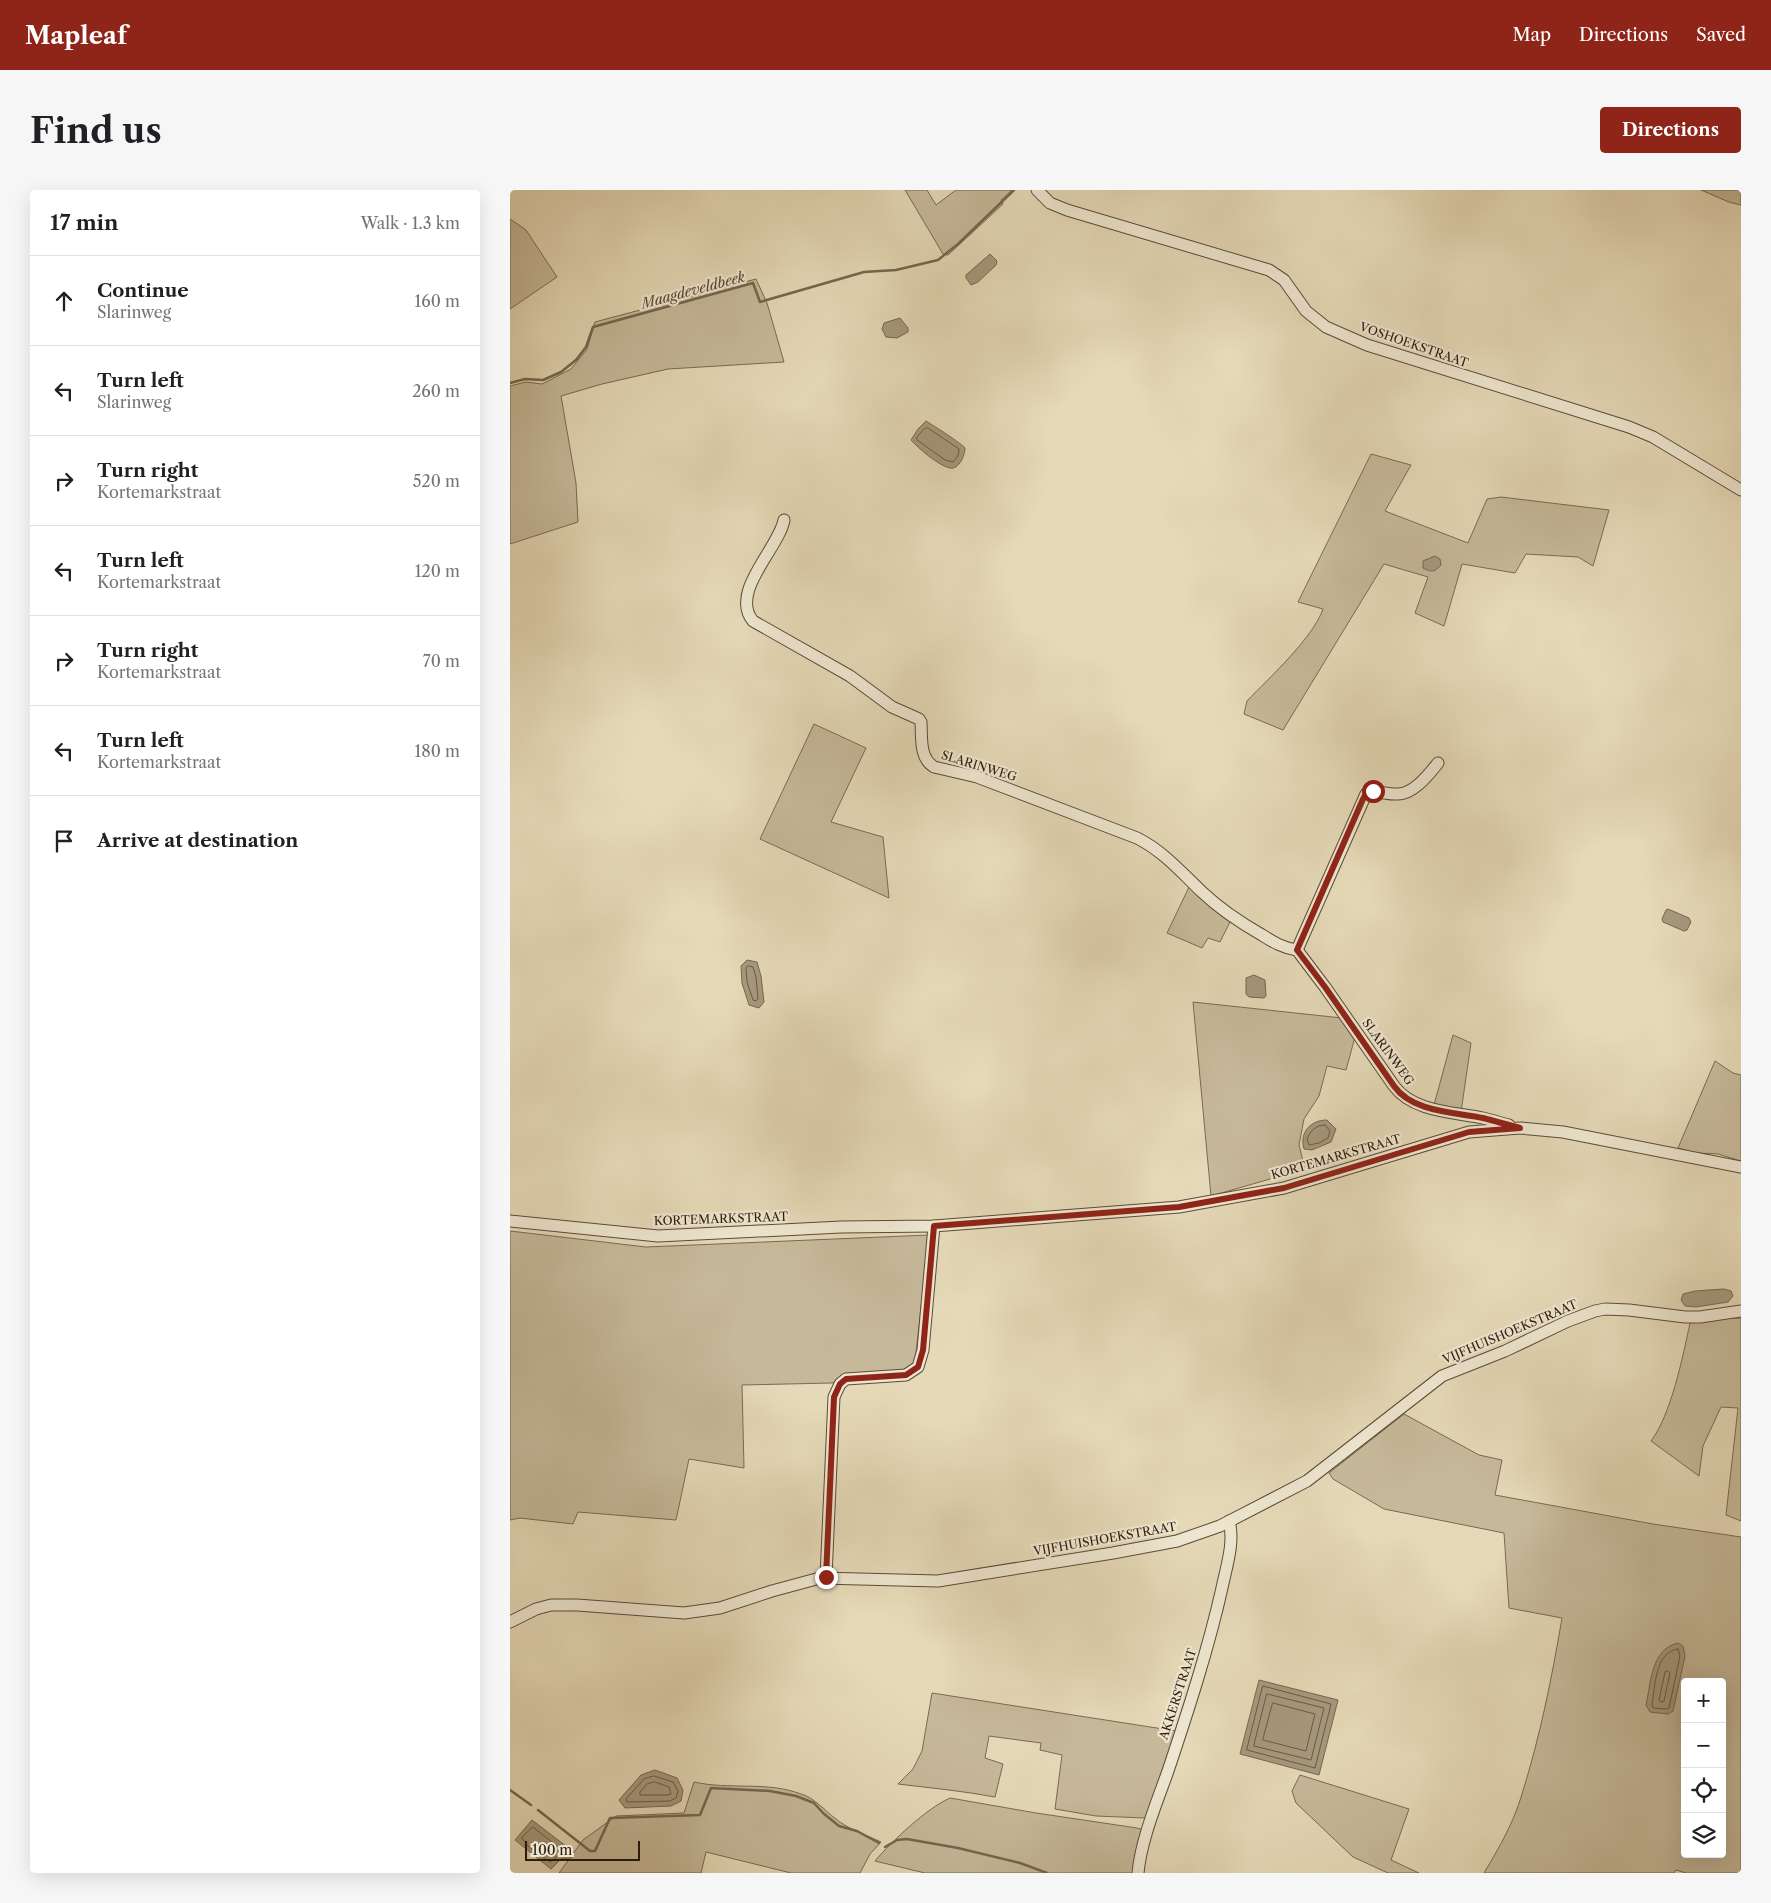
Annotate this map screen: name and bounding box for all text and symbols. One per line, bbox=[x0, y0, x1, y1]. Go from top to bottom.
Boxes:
text: Mapleaf bbox=[25, 21, 127, 50]
text: Map bbox=[1512, 24, 1551, 46]
text: Directions bbox=[1579, 24, 1668, 46]
text: Saved bbox=[1696, 24, 1746, 46]
button: Directions bbox=[1600, 107, 1741, 153]
text: Find us bbox=[30, 109, 162, 152]
text: 17 min bbox=[50, 210, 118, 235]
text: Walk · 1.3 km bbox=[361, 213, 460, 233]
water label: Maagdeveldbeek bbox=[637, 267, 748, 313]
text: Continue bbox=[97, 279, 189, 302]
icon: ahead bbox=[50, 287, 78, 315]
text: 160 m bbox=[415, 291, 460, 311]
text: Slarinweg bbox=[97, 302, 171, 322]
street label: VOSHOEKSTRAAT bbox=[1357, 319, 1470, 370]
text: Turn left bbox=[97, 369, 184, 392]
icon: left bbox=[50, 377, 78, 405]
text: 260 m bbox=[412, 381, 460, 401]
text: Slarinweg bbox=[97, 392, 171, 412]
text: Turn right bbox=[97, 459, 198, 482]
icon: right bbox=[50, 467, 78, 495]
text: 520 m bbox=[413, 471, 460, 491]
text: Kortemarkstraat bbox=[97, 482, 221, 502]
text: Turn left bbox=[97, 549, 184, 572]
icon: left bbox=[50, 557, 78, 585]
text: 120 m bbox=[415, 561, 460, 581]
text: Kortemarkstraat bbox=[97, 572, 221, 592]
text: Turn right bbox=[97, 639, 198, 662]
icon: right bbox=[50, 647, 78, 675]
text: 70 m bbox=[423, 651, 460, 671]
text: Kortemarkstraat bbox=[97, 662, 221, 682]
text: Turn left bbox=[97, 729, 184, 752]
icon: left bbox=[50, 737, 78, 765]
text: 180 m bbox=[414, 741, 460, 761]
street label: SLARINWEG bbox=[940, 747, 1019, 784]
text: Kortemarkstraat bbox=[97, 752, 221, 772]
route start bbox=[1362, 780, 1385, 803]
icon: arrive bbox=[50, 827, 78, 855]
text: Arrive at destination bbox=[97, 829, 298, 852]
street label: SLARINWEG bbox=[1359, 1016, 1418, 1088]
street label: KORTEMARKSTRAAT bbox=[1269, 1131, 1402, 1182]
street label: KORTEMARKSTRAAT bbox=[654, 1209, 788, 1228]
street label: VIJFHUISHOEKSTRAAT bbox=[1439, 1296, 1579, 1367]
street label: VIJFHUISHOEKSTRAAT bbox=[1031, 1519, 1178, 1559]
route end bbox=[815, 1566, 838, 1589]
street label: AKKERSTRAAT bbox=[1155, 1646, 1199, 1742]
map controls bbox=[1681, 1678, 1726, 1858]
button: + bbox=[1681, 1678, 1726, 1723]
button: − bbox=[1681, 1723, 1726, 1768]
button: locate bbox=[1681, 1768, 1726, 1813]
button: layers bbox=[1681, 1813, 1726, 1858]
scale bar bbox=[525, 1838, 640, 1861]
text: 100 m bbox=[532, 1841, 572, 1859]

